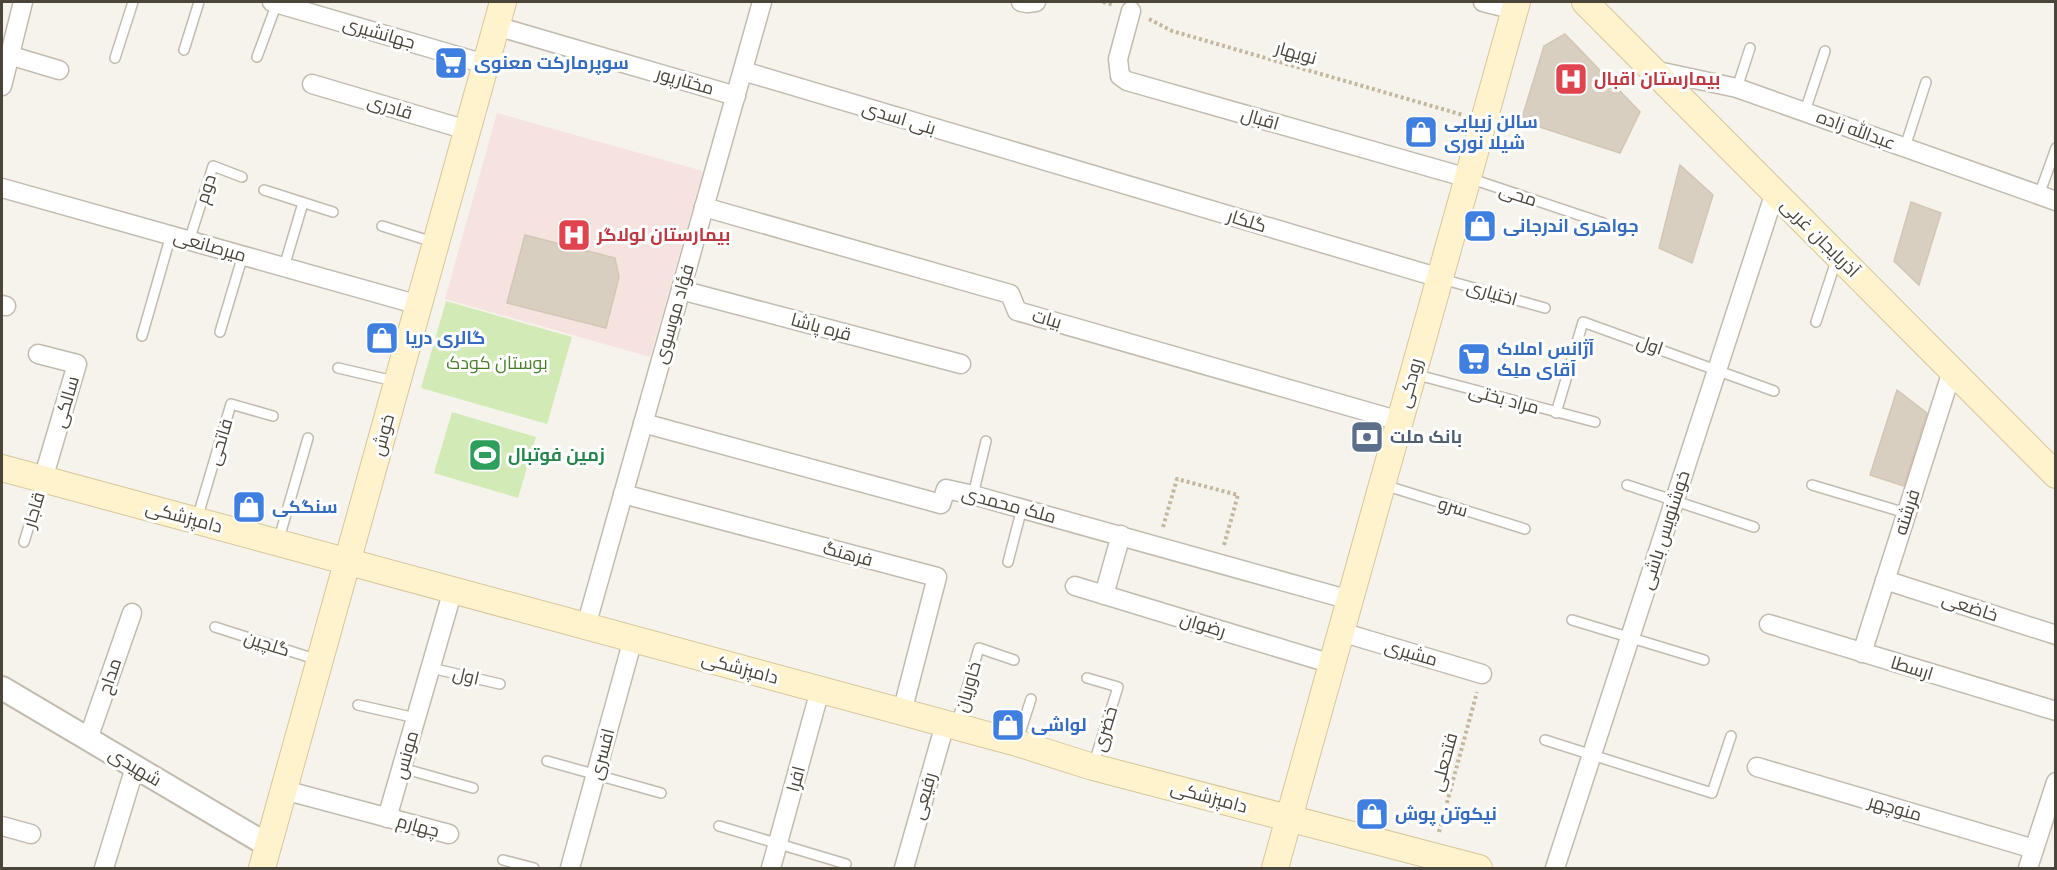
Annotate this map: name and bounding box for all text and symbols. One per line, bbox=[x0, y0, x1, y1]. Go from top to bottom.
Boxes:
street label: جهانشیری bbox=[340, 12, 418, 54]
street label: نویهار bbox=[1272, 36, 1319, 69]
supermarket icon: سوپرمارکت معنوی bbox=[433, 45, 469, 81]
place label: سوپرمارکت معنوی bbox=[474, 52, 629, 75]
hospital icon: بیمارستان اقبال bbox=[1553, 61, 1589, 97]
street label: مختارپور bbox=[652, 62, 716, 101]
place label: بیمارستان اقبال bbox=[1594, 68, 1720, 90]
street label: قادری bbox=[365, 90, 415, 124]
street label: بنی اسدی bbox=[859, 96, 939, 140]
street label: اقبال bbox=[1239, 103, 1281, 135]
street label: عبدالله زاده bbox=[1813, 105, 1899, 154]
place label: سالن زیبایی شیلا نوری bbox=[1444, 111, 1538, 154]
shop icon: سالن زیبایی شیلا نوری bbox=[1403, 114, 1439, 150]
street label: دوم bbox=[191, 171, 222, 207]
street label: محی bbox=[1496, 179, 1540, 211]
street label: آذربایجان غربی bbox=[1776, 194, 1864, 282]
street label: گلکار bbox=[1224, 204, 1269, 237]
shop icon: جواهری اندرجانی bbox=[1462, 208, 1498, 244]
place label: جواهری اندرجانی bbox=[1503, 215, 1639, 237]
hospital icon: بیمارستان لولاگر bbox=[556, 217, 592, 253]
place label: بیمارستان لولاگر bbox=[596, 224, 730, 246]
street label: میرصانعی bbox=[171, 225, 249, 267]
street label: فؤاد موسوی bbox=[649, 262, 699, 366]
street label: اختیاری bbox=[1464, 275, 1520, 311]
street label: بیات bbox=[1030, 304, 1064, 333]
street label: قره پاشا bbox=[788, 308, 854, 347]
shop icon: گالری دریا bbox=[364, 320, 400, 356]
place label: گالری دریا bbox=[405, 327, 485, 349]
street label: اول bbox=[1634, 330, 1666, 360]
place label: آژانس املاک آقای ملِک bbox=[1497, 338, 1595, 380]
supermarket icon: آژانس املاک آقای ملِک bbox=[1456, 341, 1492, 377]
park label: بوستان کودک bbox=[446, 352, 548, 374]
street label: رودکی bbox=[1393, 356, 1427, 410]
street label: سالکی bbox=[48, 374, 84, 430]
street label: مراد بختی bbox=[1466, 379, 1542, 419]
street label: خوش bbox=[367, 412, 399, 458]
street label: فاتحی bbox=[202, 416, 238, 468]
bank icon: بانک ملت bbox=[1349, 419, 1385, 455]
place label: بانک ملت bbox=[1390, 426, 1462, 447]
sports icon: زمین فوتبال bbox=[467, 437, 503, 473]
place label: زمین فوتبال bbox=[508, 444, 605, 466]
street label: خوشنویس باشی bbox=[1635, 468, 1695, 592]
street label: ملک محمدی bbox=[960, 482, 1058, 528]
street label: فرشته bbox=[1889, 486, 1925, 538]
street label: قاجار bbox=[18, 489, 50, 532]
shop icon: سنگکی bbox=[231, 489, 267, 525]
street label: سرو bbox=[1436, 492, 1470, 522]
street label: دامپزشکی bbox=[143, 496, 225, 539]
place label: سنگکی bbox=[272, 496, 338, 518]
street label: فرهنگ bbox=[821, 537, 875, 571]
street label: خاضعی bbox=[1939, 588, 2001, 626]
street label: رضوان bbox=[1177, 608, 1229, 642]
street label: گلچین bbox=[241, 626, 292, 663]
street label: مشیری bbox=[1382, 635, 1440, 671]
street label: دامپزشکی bbox=[699, 647, 781, 690]
street label: ارسطا bbox=[1888, 651, 1936, 685]
street label: مداح bbox=[94, 655, 127, 697]
street label: خاوریان bbox=[950, 659, 986, 715]
street label: اول bbox=[451, 662, 481, 690]
street label: خضری bbox=[1088, 704, 1122, 754]
shop icon: لواشی bbox=[990, 707, 1026, 743]
place label: لواشی bbox=[1031, 714, 1087, 736]
street label: افسری bbox=[585, 726, 619, 782]
street label: مونس bbox=[389, 728, 423, 782]
street label: فتحعلی bbox=[1426, 730, 1462, 794]
street label: شهیدی bbox=[105, 743, 165, 791]
street label: افرا bbox=[782, 764, 810, 794]
street label: رفیعی bbox=[907, 770, 941, 822]
street label: دامپزشکی bbox=[1168, 776, 1250, 819]
street label: منوچهر bbox=[1865, 790, 1924, 827]
shop icon: نیکوتن پوش bbox=[1354, 796, 1390, 832]
place label: نیکوتن پوش bbox=[1395, 803, 1497, 826]
street label: چهارم bbox=[394, 810, 442, 843]

